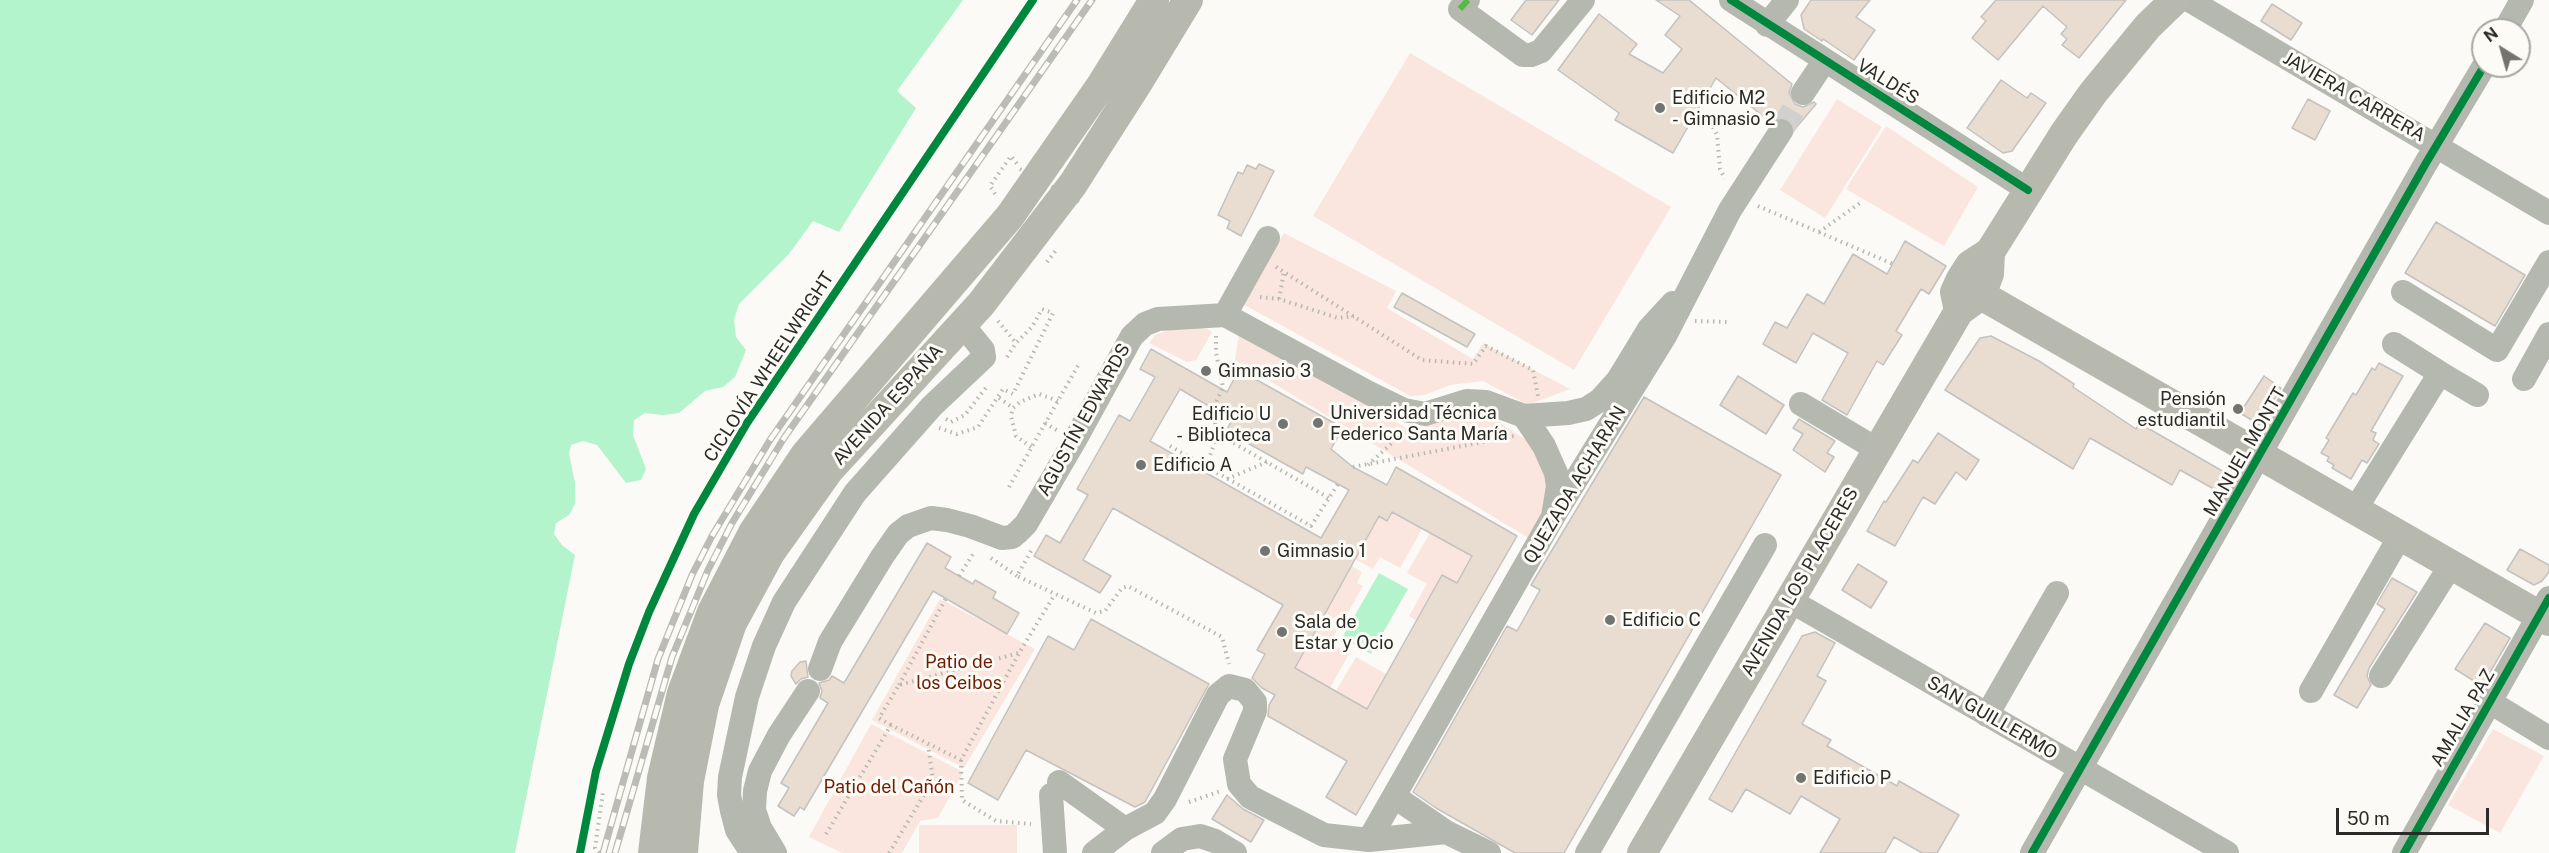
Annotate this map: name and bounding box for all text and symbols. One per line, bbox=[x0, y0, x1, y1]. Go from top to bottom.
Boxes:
north arrow bbox=[2471, 18, 2531, 78]
text: N bbox=[2480, 23, 2502, 46]
street label: JAVIERA CARRERA bbox=[2279, 48, 2429, 146]
street label: VALDÉS bbox=[1853, 55, 1923, 109]
place label: Edificio M2 - Gimnasio 2 bbox=[1672, 87, 1776, 130]
marker: Edificio M2 - Gimnasio 2 bbox=[1653, 101, 1667, 115]
street label: CICLOVÍA WHEELWRIGHT bbox=[699, 268, 839, 466]
street label: AVENIDA ESPAÑA bbox=[828, 340, 948, 470]
street label: AGUSTÍN EDWARDS bbox=[1033, 340, 1135, 500]
place label: Gimnasio 3 bbox=[1218, 360, 1311, 382]
marker: Gimnasio 3 bbox=[1199, 364, 1213, 378]
street label: MANUEL MONTT bbox=[2199, 384, 2291, 520]
place label: Pensión estudiantil bbox=[2137, 388, 2226, 430]
place label: Universidad Técnica Federico Santa María bbox=[1330, 402, 1508, 444]
street label: QUEZADA ACHARAN bbox=[1519, 402, 1631, 568]
marker: Pensión estudiantil bbox=[2231, 402, 2245, 416]
place label: Edificio U - Biblioteca bbox=[1176, 403, 1271, 446]
marker: Universidad Técnica Federico Santa María bbox=[1311, 416, 1325, 430]
marker: Edificio U - Biblioteca bbox=[1276, 417, 1290, 431]
place label: Edificio A bbox=[1153, 454, 1232, 476]
marker: Edificio A bbox=[1134, 458, 1148, 472]
street label: AVENIDA LOS PLACERES bbox=[1737, 484, 1863, 680]
place label: Gimnasio 1 bbox=[1277, 540, 1366, 562]
marker: Gimnasio 1 bbox=[1258, 544, 1272, 558]
place label: Edificio C bbox=[1622, 609, 1701, 631]
place label: Sala de Estar y Ocio bbox=[1294, 611, 1394, 654]
marker: Edificio C bbox=[1603, 613, 1617, 627]
marker: Sala de Estar y Ocio bbox=[1275, 625, 1289, 639]
park label: Patio de los Ceibos bbox=[916, 651, 1002, 694]
street label: AMALIA PAZ bbox=[2426, 665, 2500, 771]
street label: SAN GUILLERMO bbox=[1923, 672, 2061, 764]
place label: Edificio P bbox=[1813, 767, 1891, 789]
marker: Edificio P bbox=[1794, 771, 1808, 785]
park label: Patio del Cañón bbox=[824, 776, 954, 798]
scale bar bbox=[2339, 796, 2492, 834]
text: 50 m bbox=[2347, 808, 2390, 829]

